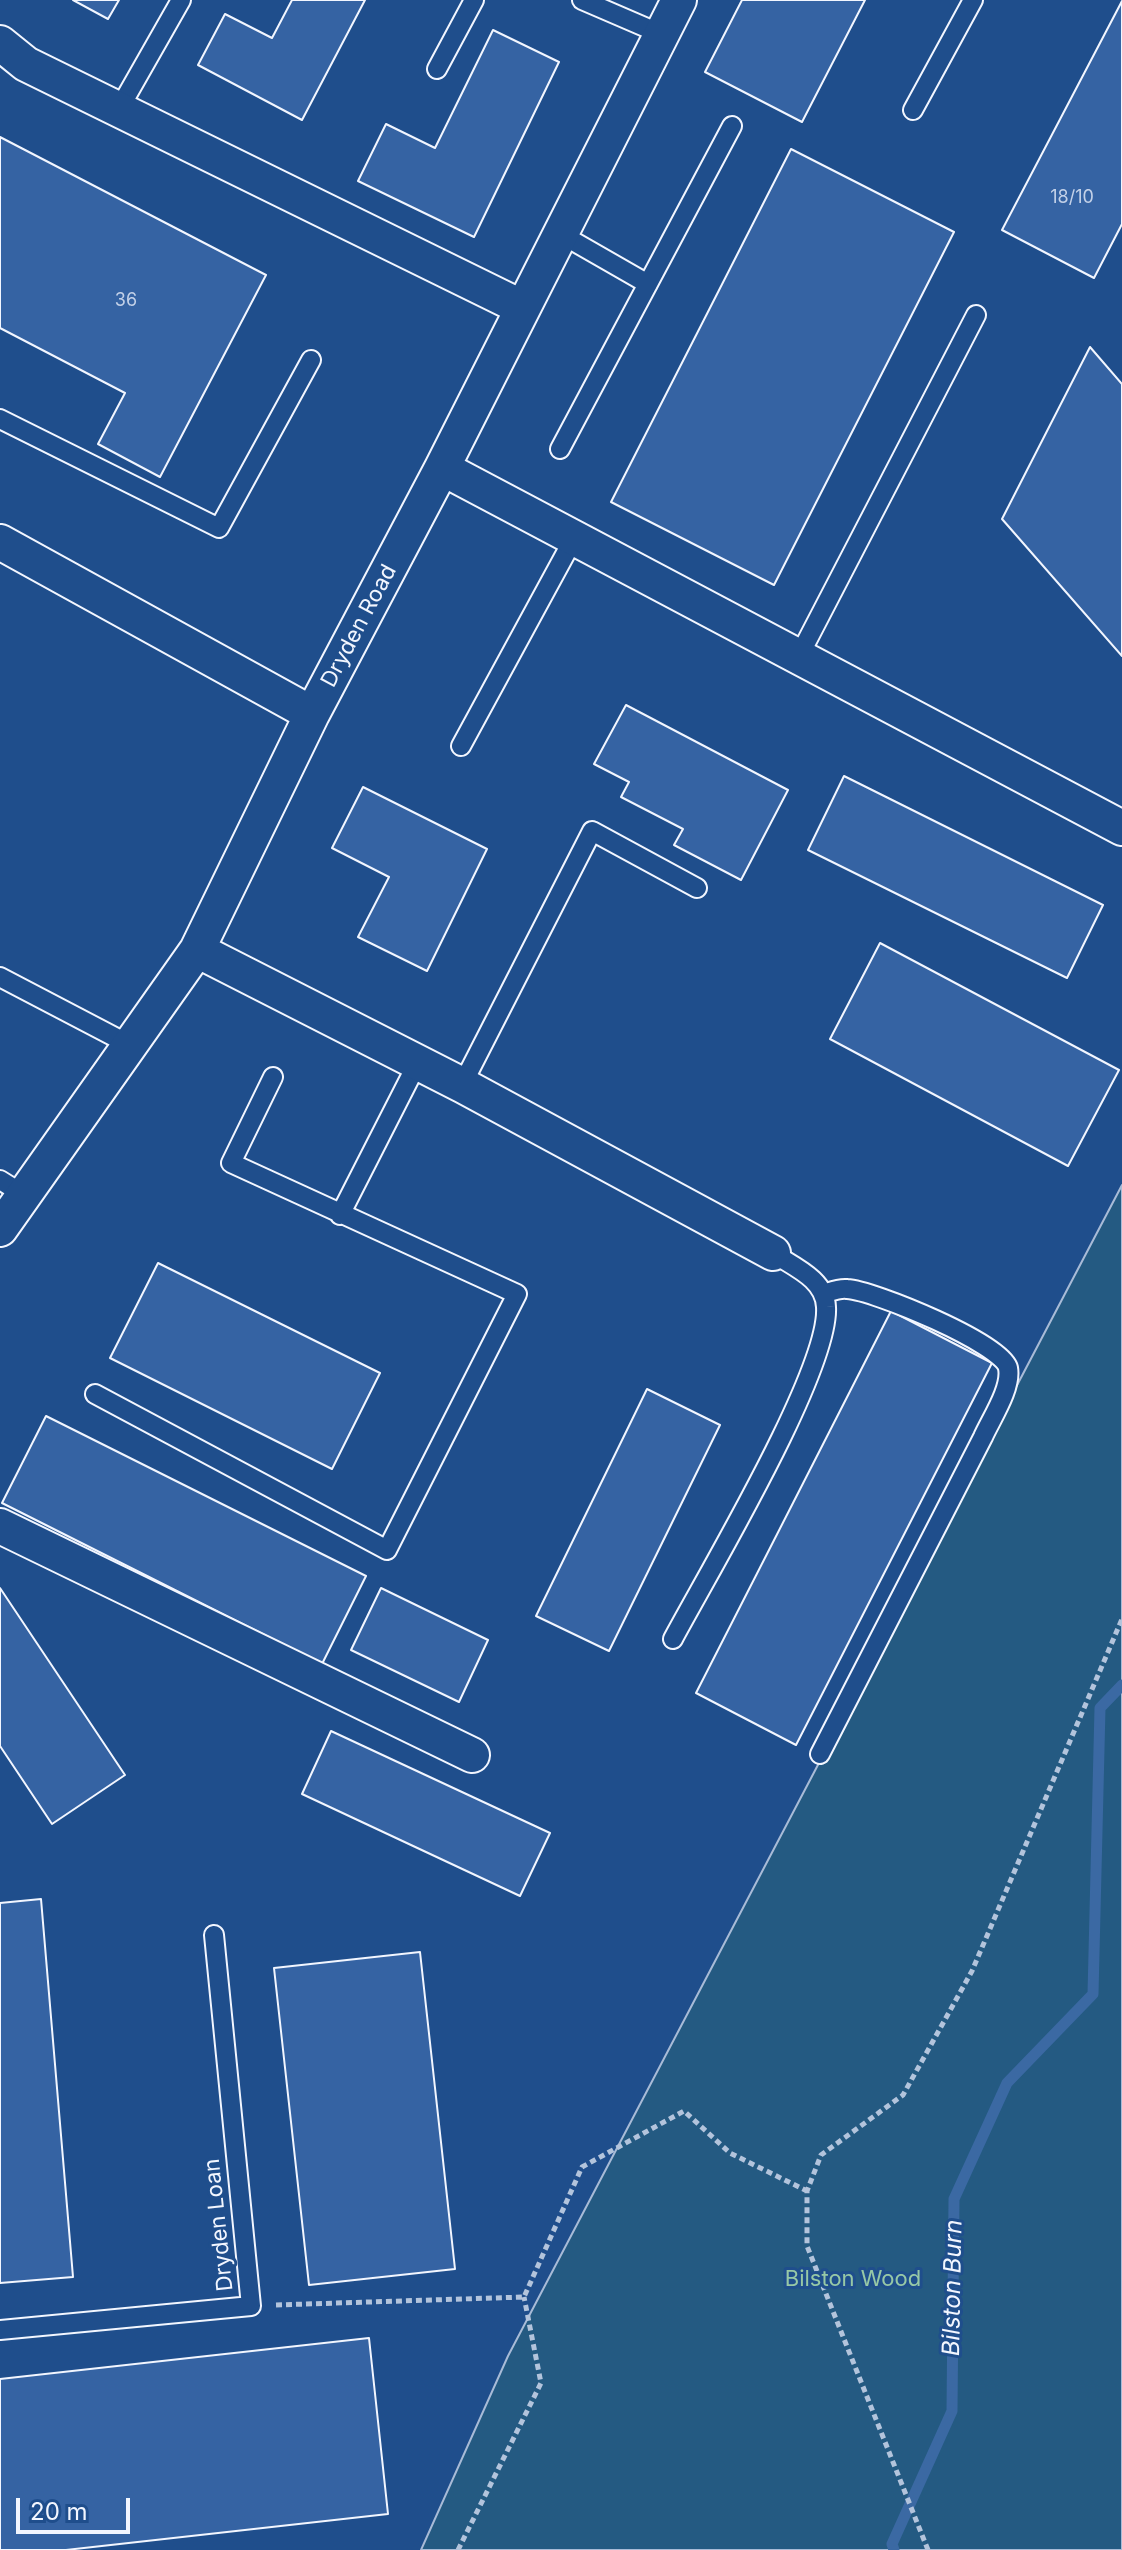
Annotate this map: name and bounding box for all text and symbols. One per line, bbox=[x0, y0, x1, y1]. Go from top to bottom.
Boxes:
house number: 18/10 bbox=[1050, 187, 1094, 209]
house number: 36 bbox=[115, 290, 137, 312]
street label: Dryden Road bbox=[316, 560, 402, 692]
street label: Dryden Loan bbox=[199, 2157, 239, 2293]
water label: Bilston Burn bbox=[937, 2220, 969, 2356]
park label: Bilston Wood bbox=[785, 2266, 921, 2292]
scale bar bbox=[20, 2482, 134, 2532]
text: 20 m bbox=[30, 2497, 88, 2526]

